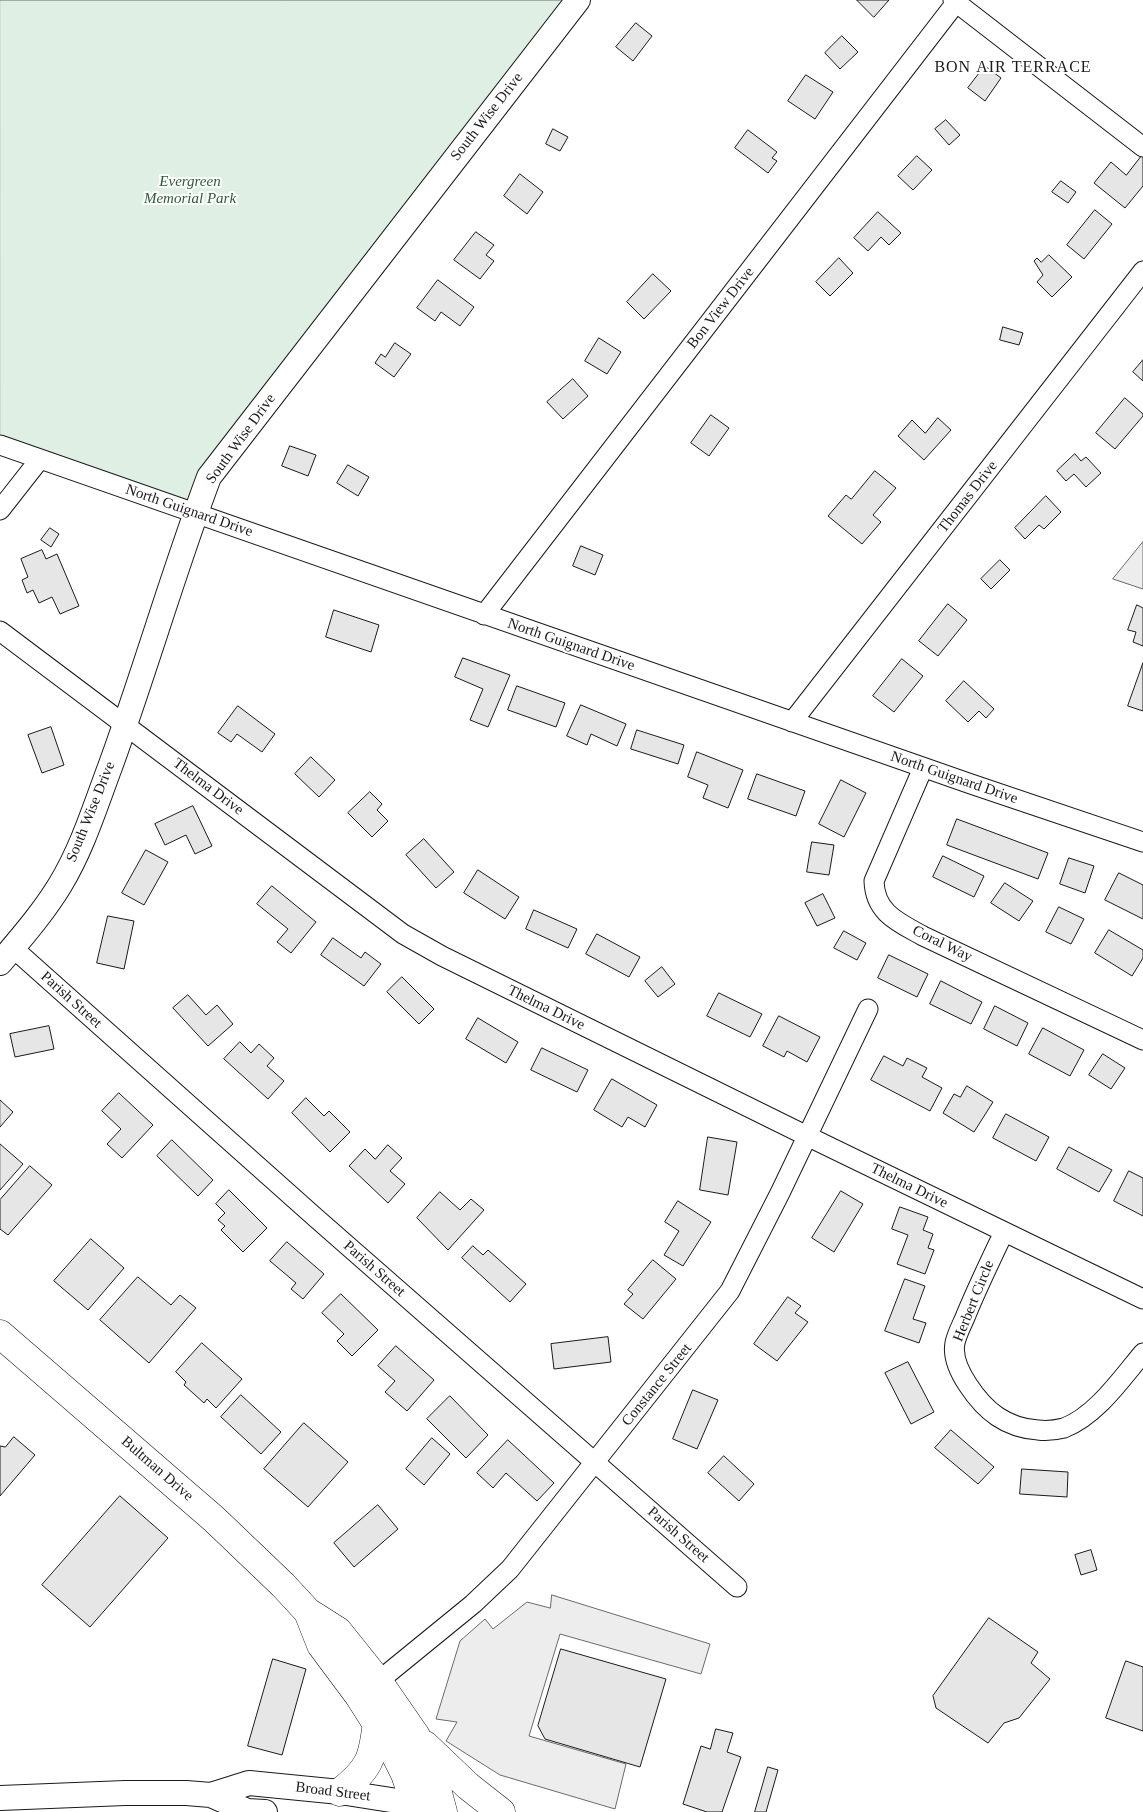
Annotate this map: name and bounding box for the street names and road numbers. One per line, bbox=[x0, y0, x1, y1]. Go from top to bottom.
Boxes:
street label: South Wise Drive bbox=[447, 69, 527, 165]
street label: Bon View Drive bbox=[684, 264, 758, 352]
street label: South Wise Drive bbox=[202, 390, 280, 488]
street label: Thomas Drive bbox=[934, 457, 1002, 537]
street label: North Guignard Drive bbox=[123, 481, 255, 541]
street label: North Guignard Drive bbox=[505, 615, 637, 675]
street label: North Guignard Drive bbox=[888, 748, 1020, 808]
street label: Thelma Drive bbox=[169, 755, 247, 819]
street label: South Wise Drive bbox=[63, 759, 119, 865]
street label: Coral Way bbox=[909, 922, 975, 966]
street label: Parish Street bbox=[37, 968, 105, 1032]
street label: Thelma Drive bbox=[504, 982, 588, 1034]
street label: Thelma Drive bbox=[867, 1160, 951, 1212]
street label: Parish Street bbox=[339, 1237, 409, 1301]
street label: Herbert Circle bbox=[950, 1258, 998, 1344]
street label: Constance Street bbox=[618, 1340, 696, 1430]
street label: Bultman Drive bbox=[117, 1433, 197, 1505]
street label: Parish Street bbox=[643, 1503, 713, 1567]
street label: Broad Street bbox=[294, 1778, 372, 1806]

